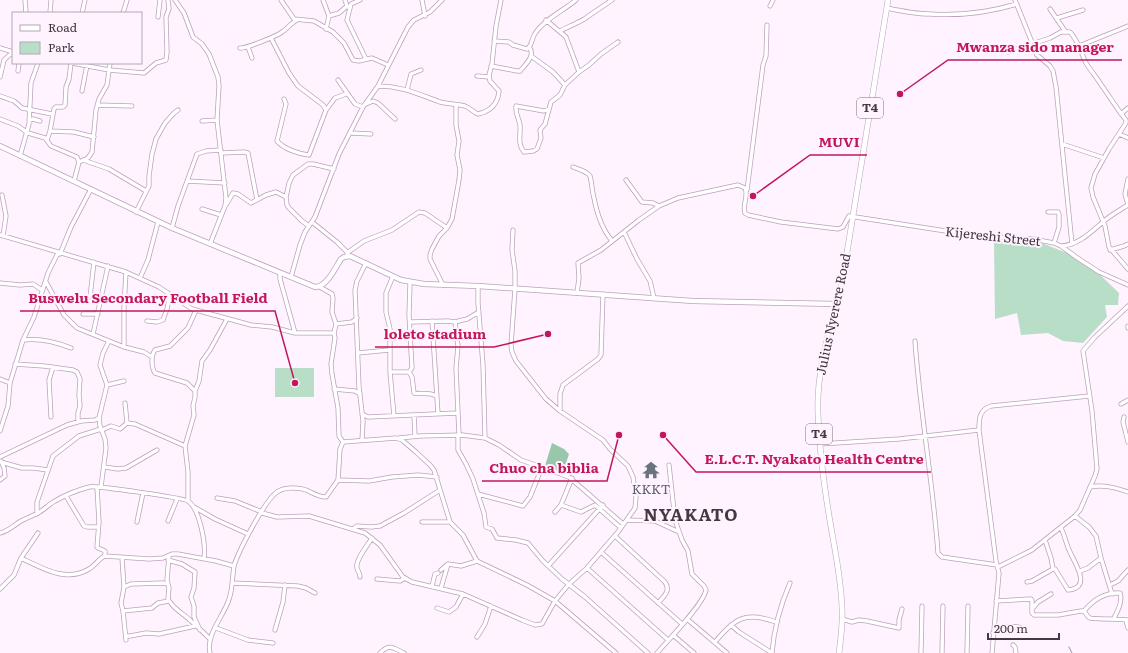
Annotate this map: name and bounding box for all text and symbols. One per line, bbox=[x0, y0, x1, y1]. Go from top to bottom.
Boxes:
legend bbox=[12, 12, 142, 64]
text: Road bbox=[48, 18, 78, 36]
callout: Mwanza sido manager bbox=[948, 34, 1122, 60]
text: Mwanza sido manager bbox=[956, 36, 1114, 56]
text: Park bbox=[48, 38, 75, 56]
road number: T4 bbox=[857, 98, 883, 118]
callout: MUVI bbox=[810, 129, 867, 155]
text: MUVI bbox=[818, 131, 860, 151]
street label: Kijereshi Street bbox=[944, 221, 1042, 250]
street label: Julius Nyerere Road bbox=[810, 251, 855, 377]
callout: Buswelu Secondary Football Field bbox=[20, 285, 275, 311]
text: Buswelu Secondary Football Field bbox=[28, 287, 268, 307]
callout: loleto stadium bbox=[375, 321, 494, 347]
text: loleto stadium bbox=[384, 323, 486, 343]
road number: T4 bbox=[806, 424, 832, 444]
callout: E.L.C.T. Nyakato Health Centre bbox=[696, 446, 931, 472]
text: E.L.C.T. Nyakato Health Centre bbox=[704, 448, 924, 468]
callout: Chuo cha biblia bbox=[482, 455, 607, 481]
text: Chuo cha biblia bbox=[489, 457, 600, 477]
temple icon: KKKT bbox=[641, 460, 661, 480]
place label: KKKT bbox=[632, 479, 671, 498]
district label: NYAKATO bbox=[643, 501, 739, 526]
scale bar bbox=[988, 615, 1059, 641]
text: 200 m bbox=[994, 619, 1028, 637]

